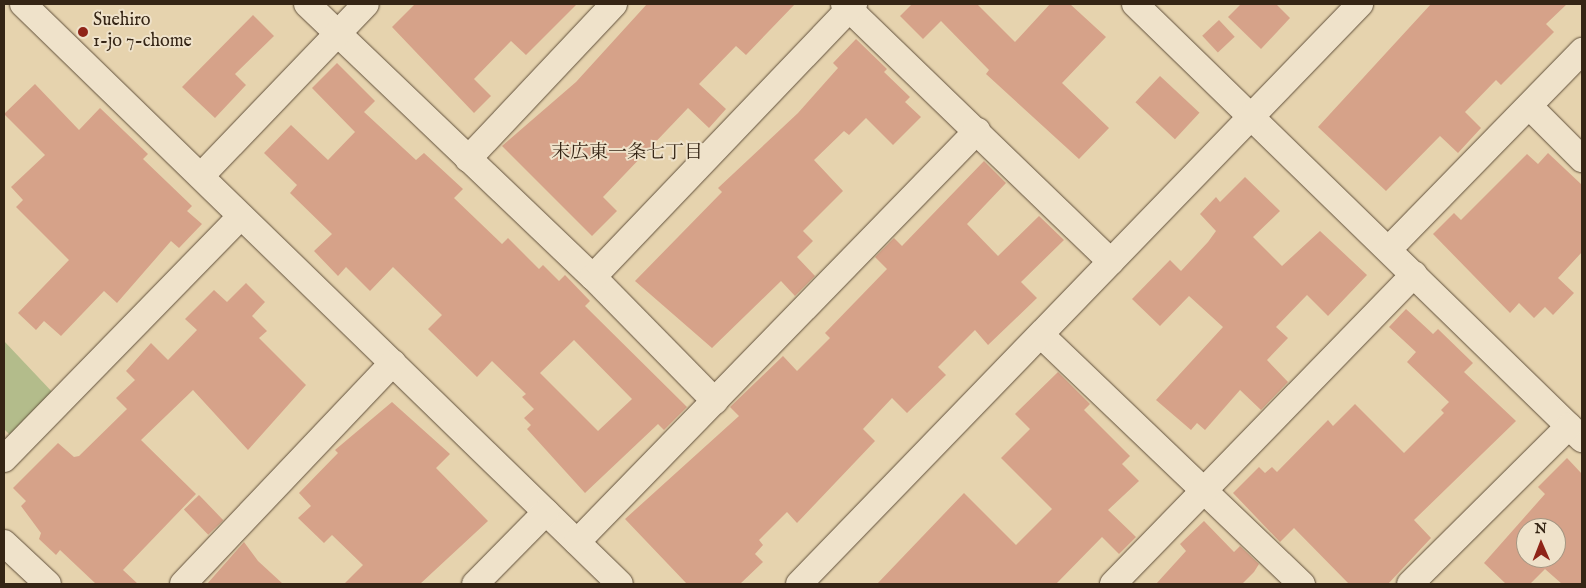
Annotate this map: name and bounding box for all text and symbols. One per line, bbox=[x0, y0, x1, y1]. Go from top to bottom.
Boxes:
place label: Suehiro 1-jo 7-chome bbox=[93, 11, 192, 54]
marker: Suehiro 1-jo 7-chome bbox=[77, 26, 89, 38]
district label: 末広東一条七丁目 bbox=[551, 143, 703, 165]
north arrow bbox=[1516, 518, 1566, 568]
text: N bbox=[1535, 520, 1547, 538]

